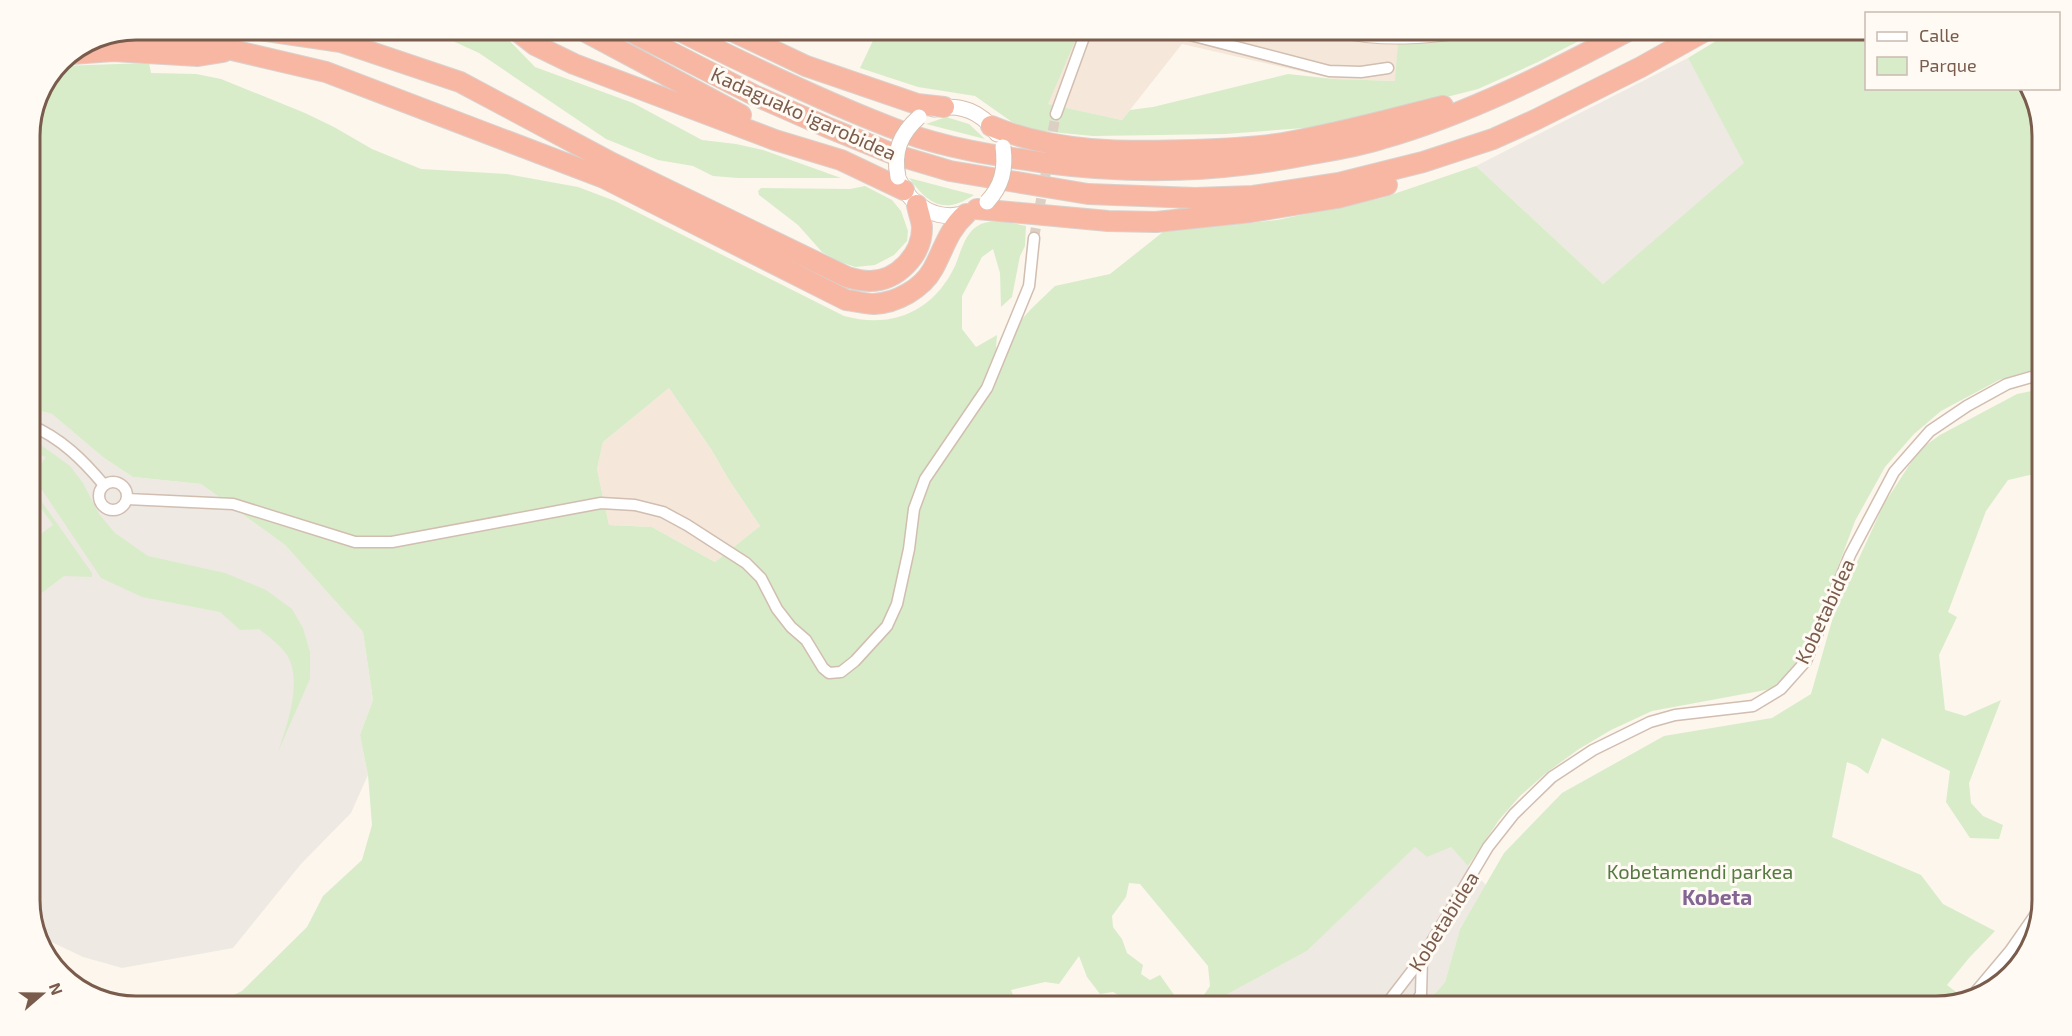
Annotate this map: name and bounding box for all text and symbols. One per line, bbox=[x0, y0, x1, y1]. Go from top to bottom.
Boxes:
legend bbox=[1865, 12, 2060, 90]
text: Calle bbox=[1919, 24, 1960, 46]
text: Parque bbox=[1919, 54, 1977, 76]
street label: Kadaguako igarobidea bbox=[708, 61, 900, 165]
street label: Kobetabidea bbox=[1789, 555, 1859, 667]
park label: Kobetamendi parkea bbox=[1607, 859, 1793, 883]
street label: Kobetabidea bbox=[1403, 867, 1483, 975]
district label: Kobeta bbox=[1682, 884, 1752, 909]
north arrow bbox=[12, 964, 72, 1024]
text: N bbox=[46, 980, 67, 997]

